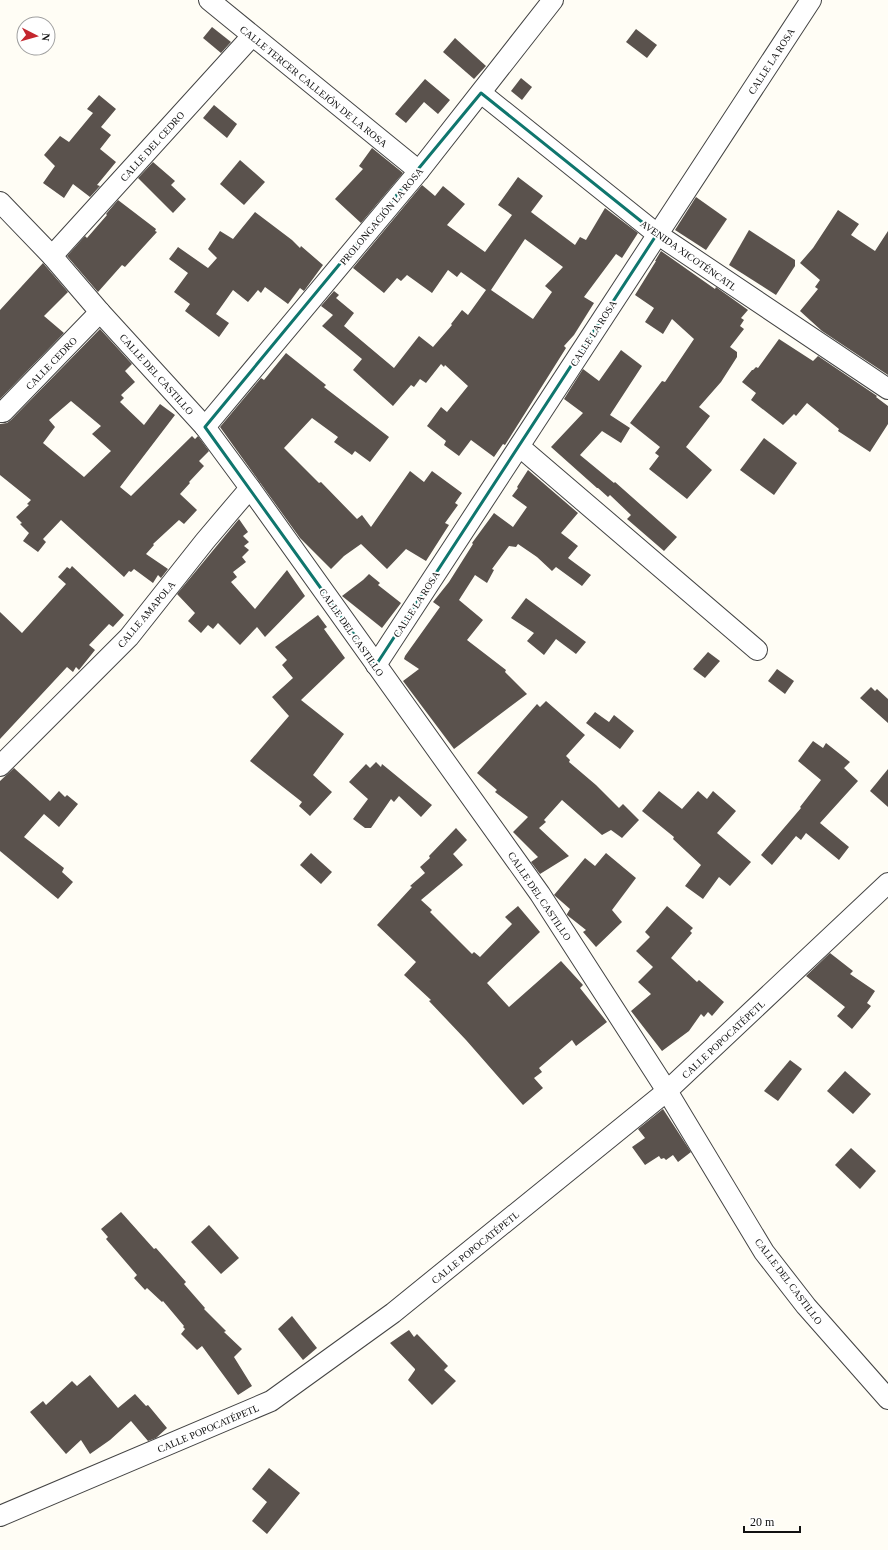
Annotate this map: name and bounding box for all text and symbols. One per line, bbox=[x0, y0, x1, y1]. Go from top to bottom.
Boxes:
north arrow bbox=[16, 16, 56, 56]
street label: CALLE TERCER CALLEJÓN DE LA ROSA bbox=[238, 24, 390, 150]
street label: CALLE LA ROSA bbox=[746, 25, 797, 96]
text: N bbox=[40, 32, 52, 42]
street label: CALLE DEL CEDRO bbox=[118, 109, 187, 184]
street label: PROLONGACIÓN LA ROSA bbox=[338, 165, 426, 267]
street label: AVENIDA XICOTÉNCATL bbox=[638, 218, 739, 293]
street label: CALLE LA ROSA bbox=[568, 297, 619, 368]
street label: CALLE DEL CASTILLO bbox=[118, 332, 196, 417]
street label: CALLE CEDRO bbox=[24, 335, 79, 392]
street label: CALLE LA ROSA bbox=[391, 568, 442, 639]
street label: CALLE AMAPOLA bbox=[115, 578, 178, 650]
street label: CALLE DEL CASTILLO bbox=[317, 586, 386, 678]
street label: CALLE DEL CASTILLO bbox=[506, 850, 573, 943]
street label: CALLE POPOCATÉPETL bbox=[680, 998, 767, 1081]
street label: CALLE POPOCATÉPETL bbox=[429, 1209, 521, 1286]
street label: CALLE DEL CASTILLO bbox=[753, 1236, 824, 1326]
street label: CALLE POPOCATÉPETL bbox=[156, 1402, 261, 1455]
scale bar bbox=[744, 1508, 800, 1534]
text: 20 m bbox=[750, 1515, 775, 1529]

